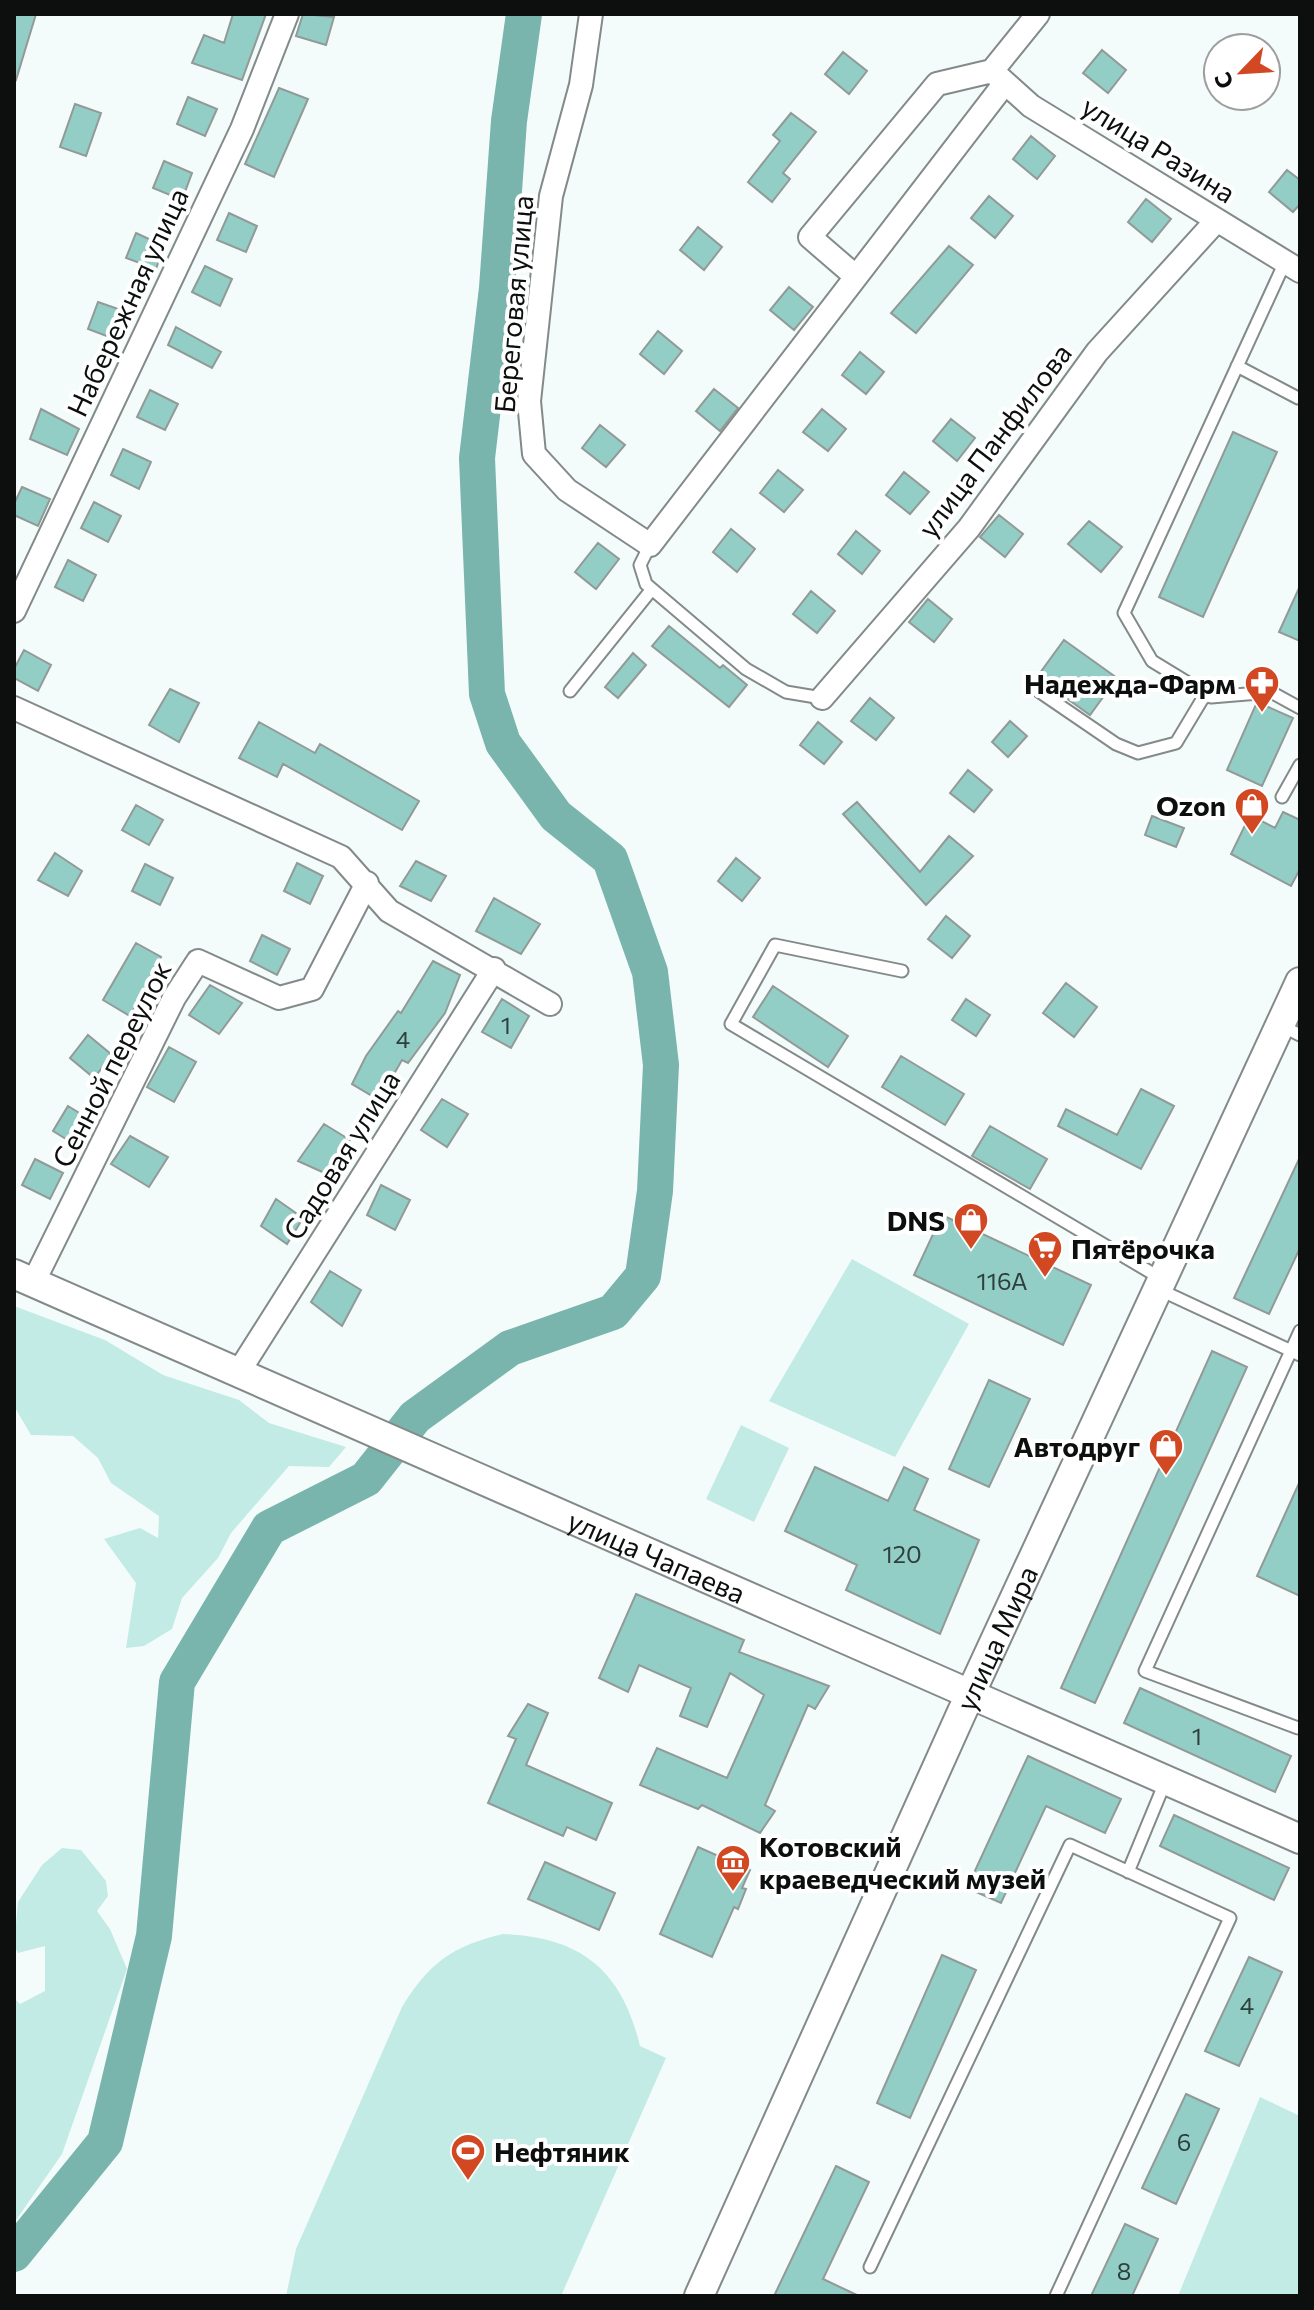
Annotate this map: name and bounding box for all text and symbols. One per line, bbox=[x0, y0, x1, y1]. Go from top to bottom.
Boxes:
north arrow bbox=[1202, 32, 1282, 112]
text: С bbox=[1208, 68, 1239, 93]
street label: улица Разина bbox=[1076, 88, 1242, 210]
street label: Набережная улица bbox=[59, 183, 195, 421]
street label: Береговая улица bbox=[487, 194, 539, 414]
street label: улица Панфилова bbox=[910, 336, 1078, 544]
pharmacy icon: Надежда-Фарм bbox=[1243, 664, 1281, 714]
place label: Надежда-Фарм bbox=[1024, 666, 1236, 700]
shop icon: Ozon bbox=[1233, 786, 1271, 836]
place label: Ozon bbox=[1156, 788, 1226, 822]
street label: Сенной переулок bbox=[44, 955, 178, 1173]
house number: 1 bbox=[501, 1010, 511, 1039]
house number: 4 bbox=[396, 1024, 410, 1053]
street label: Садовая улица bbox=[275, 1064, 407, 1246]
shop icon: DNS bbox=[952, 1201, 990, 1251]
place label: DNS bbox=[887, 1203, 945, 1237]
supermarket icon: Пятёрочка bbox=[1026, 1229, 1064, 1279]
place label: Пятёрочка bbox=[1071, 1231, 1215, 1265]
house number: 116А bbox=[976, 1266, 1028, 1295]
shop icon: Автодруг bbox=[1147, 1427, 1185, 1477]
place label: Автодруг bbox=[1014, 1429, 1140, 1463]
street label: улица Чапаева bbox=[563, 1503, 751, 1610]
house number: 120 bbox=[882, 1539, 922, 1568]
street label: улица Мира bbox=[948, 1560, 1044, 1716]
house number: 1 bbox=[1192, 1721, 1202, 1750]
place label: Котовский краеведческий музей bbox=[759, 1829, 1046, 1895]
museum icon: Котовский краеведческий музей bbox=[714, 1843, 752, 1893]
house number: 4 bbox=[1240, 1990, 1254, 2019]
house number: 6 bbox=[1177, 2127, 1191, 2156]
sports icon: Нефтяник bbox=[449, 2132, 487, 2182]
place label: Нефтяник bbox=[494, 2134, 630, 2168]
house number: 8 bbox=[1117, 2256, 1131, 2285]

